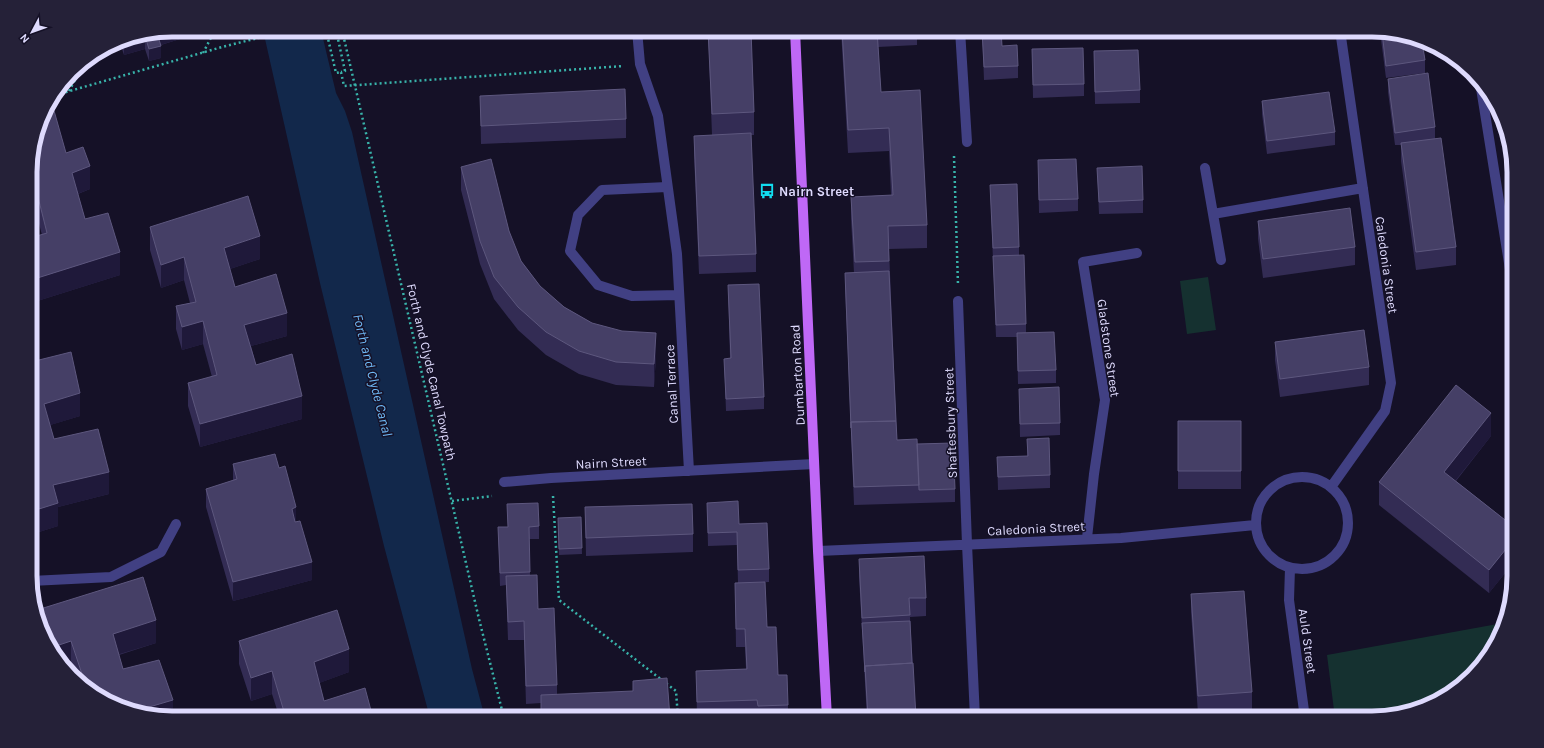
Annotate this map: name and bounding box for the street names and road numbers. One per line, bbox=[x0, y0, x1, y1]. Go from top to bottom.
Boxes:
street label: Caledonia Street bbox=[1372, 216, 1401, 315]
street label: Forth and Clyde Canal Towpath bbox=[404, 282, 459, 462]
street label: Gladstone Street bbox=[1094, 298, 1123, 398]
street label: Dumbarton Road bbox=[787, 324, 808, 426]
street label: Canal Terrace bbox=[662, 344, 681, 424]
street label: Shaftesbury Street bbox=[941, 367, 960, 479]
street label: Nairn Street bbox=[575, 453, 647, 472]
street label: Caledonia Street bbox=[987, 518, 1085, 539]
street label: Auld Street bbox=[1296, 608, 1320, 675]

